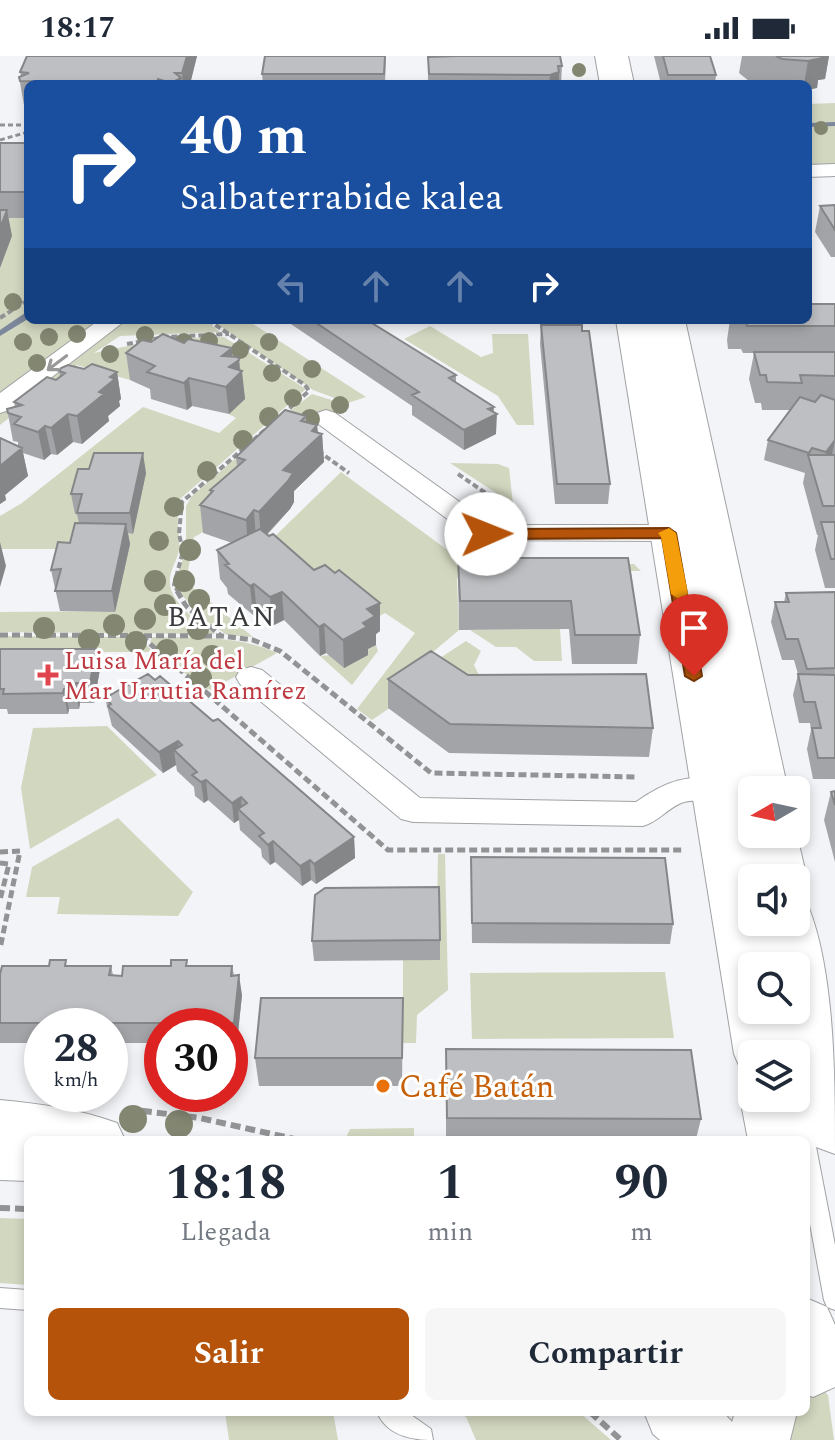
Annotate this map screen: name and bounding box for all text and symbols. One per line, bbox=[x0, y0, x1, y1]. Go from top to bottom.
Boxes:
text: 18:17 bbox=[40, 5, 115, 51]
text: 40 m bbox=[180, 94, 307, 179]
icon: right bbox=[48, 112, 152, 216]
text: Salbaterrabide kalea bbox=[180, 171, 503, 226]
icon: left bbox=[270, 264, 314, 308]
icon: ahead bbox=[354, 264, 398, 308]
icon: ahead bbox=[438, 264, 482, 308]
icon: right bbox=[522, 264, 566, 308]
one-way arrow bbox=[47, 354, 68, 371]
position arrow bbox=[444, 492, 528, 576]
pin bbox=[660, 594, 728, 676]
district label: BATAN bbox=[167, 596, 277, 639]
icon: arrive bbox=[672, 606, 716, 650]
place label: Luisa María del Mar Urrutia Ramírez bbox=[64, 641, 307, 711]
marker: Luisa María del Mar Urrutia Ramírez bbox=[39, 666, 57, 684]
north arrow bbox=[738, 776, 810, 848]
map controls bbox=[738, 776, 810, 1112]
button: sound bbox=[738, 864, 810, 936]
button: search bbox=[738, 952, 810, 1024]
speed limit sign: 30 bbox=[144, 1008, 248, 1112]
text: 28 bbox=[54, 1019, 98, 1080]
button: layers bbox=[738, 1040, 810, 1112]
place label: Café Batán bbox=[399, 1063, 554, 1112]
text: km/h bbox=[54, 1065, 99, 1095]
marker: Café Batán bbox=[374, 1077, 392, 1095]
text: 18:18 bbox=[166, 1147, 286, 1220]
text: 1 bbox=[437, 1147, 464, 1220]
text: 90 bbox=[615, 1147, 668, 1220]
text: Llegada bbox=[181, 1212, 271, 1252]
text: min bbox=[428, 1212, 473, 1252]
text: m bbox=[630, 1212, 653, 1252]
button: Salir bbox=[48, 1308, 409, 1400]
button: Compartir bbox=[425, 1308, 786, 1400]

